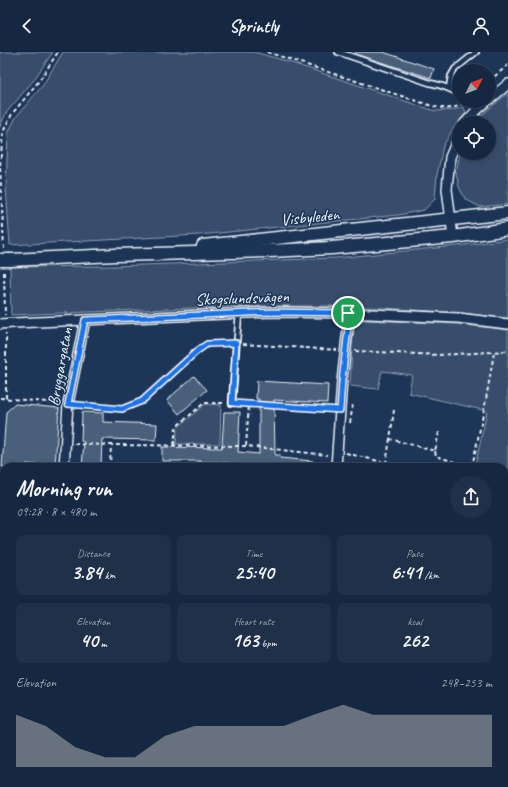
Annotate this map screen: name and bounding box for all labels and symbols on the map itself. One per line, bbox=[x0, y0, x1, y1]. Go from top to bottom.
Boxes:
north arrow bbox=[452, 64, 496, 108]
street label: Visbyleden bbox=[280, 203, 342, 231]
street label: Skogslundsvägen bbox=[195, 286, 290, 310]
pin bbox=[331, 296, 365, 330]
street label: Bryggargatan bbox=[43, 326, 77, 408]

